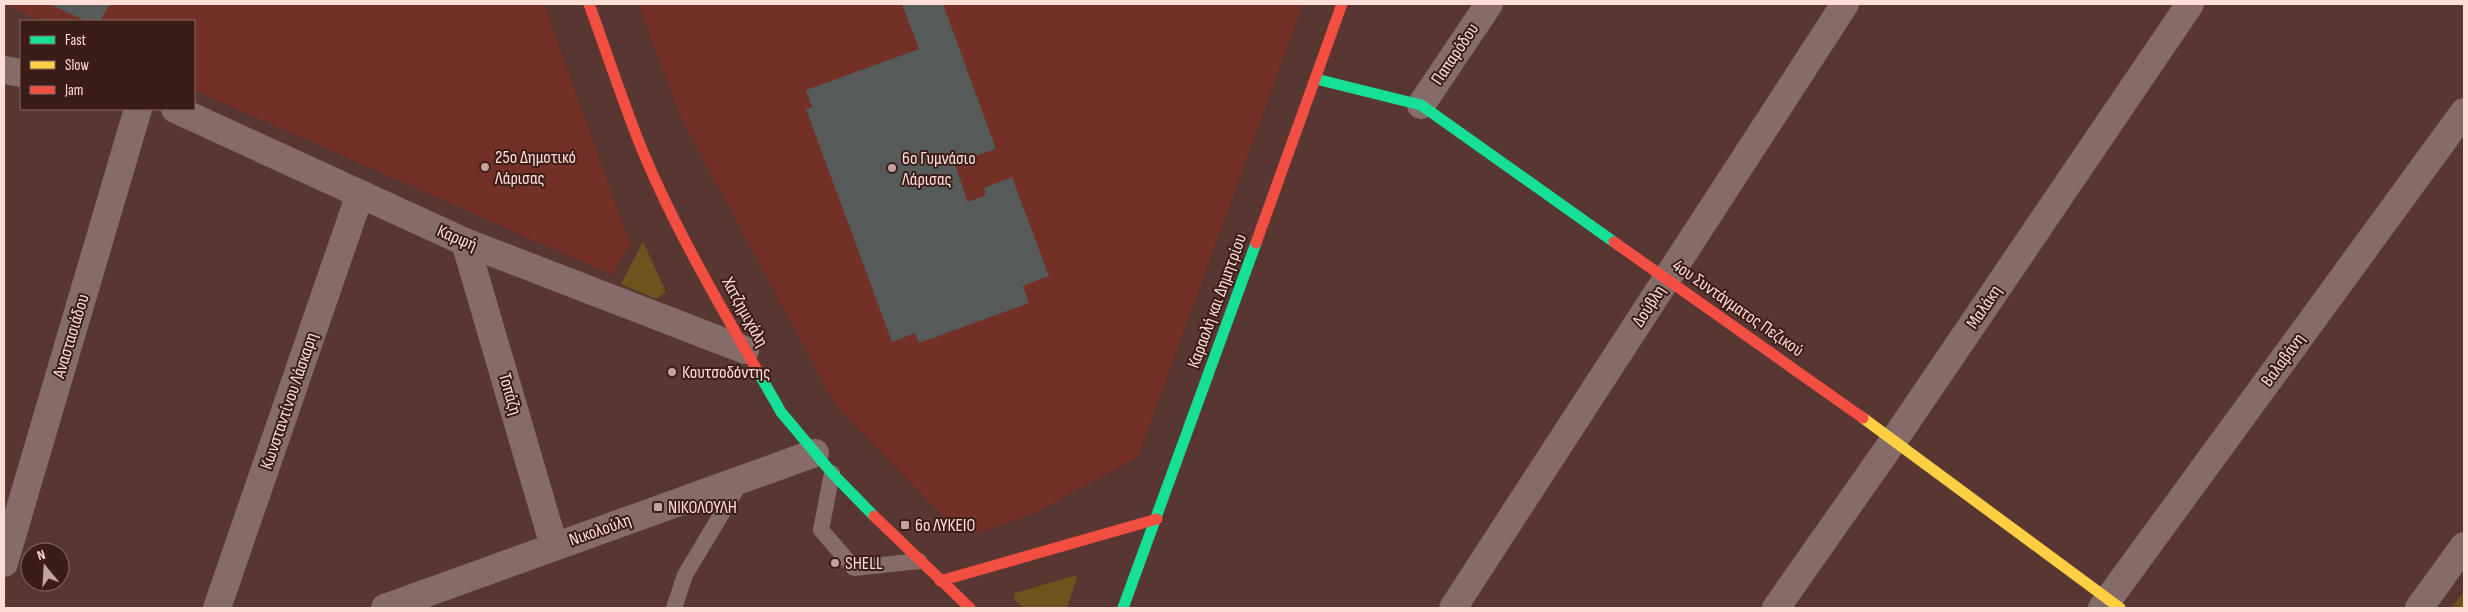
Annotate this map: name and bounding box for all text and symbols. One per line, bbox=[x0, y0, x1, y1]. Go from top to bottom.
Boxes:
street label: Παπαρόδου bbox=[1427, 19, 1483, 89]
legend bbox=[20, 20, 195, 110]
text: Fast bbox=[65, 31, 87, 50]
text: Slow bbox=[65, 56, 89, 75]
text: Jam bbox=[64, 81, 83, 100]
place label: 25ο Δημοτικό Λάρισας bbox=[494, 147, 576, 189]
place label: 6ο Γυμνάσιο Λάρισας bbox=[901, 148, 976, 190]
marker: 25ο Δημοτικό Λάρισας bbox=[479, 161, 491, 173]
marker: 6ο Γυμνάσιο Λάρισας bbox=[886, 162, 898, 174]
street label: Καρφή bbox=[434, 220, 480, 256]
street label: Καραολή και Δημητρίου bbox=[1183, 231, 1251, 371]
street label: 4ου Συντάγματος Πεζικού bbox=[1668, 255, 1808, 361]
street label: Χατζημιχάλη bbox=[717, 273, 773, 350]
street label: Δούβλη bbox=[1628, 281, 1670, 331]
street label: Μαλάκη bbox=[1962, 281, 2006, 333]
street label: Αναστασιάδου bbox=[48, 292, 94, 381]
street label: Βαλαβάνη bbox=[2257, 329, 2309, 391]
street label: Κωνσταντίνου Λάσκαρη bbox=[256, 330, 322, 472]
place label: Κουτσοδόντης bbox=[682, 362, 770, 383]
marker: Κουτσοδόντης bbox=[666, 366, 678, 378]
street label: Τοπάζη bbox=[494, 371, 526, 417]
place label: ΝΙΚΟΛΟΥΛΗ bbox=[668, 497, 737, 518]
marker: ΝΙΚΟΛΟΥΛΗ bbox=[652, 501, 664, 513]
street label: Νικολούλη bbox=[566, 510, 634, 550]
place label: 6o ΛΥΚΕΙΟ bbox=[915, 515, 975, 536]
marker: 6o ΛΥΚΕΙΟ bbox=[899, 519, 911, 531]
north arrow bbox=[20, 542, 70, 592]
text: N bbox=[35, 546, 47, 564]
place label: SHELL bbox=[845, 553, 883, 574]
marker: SHELL bbox=[829, 557, 841, 569]

